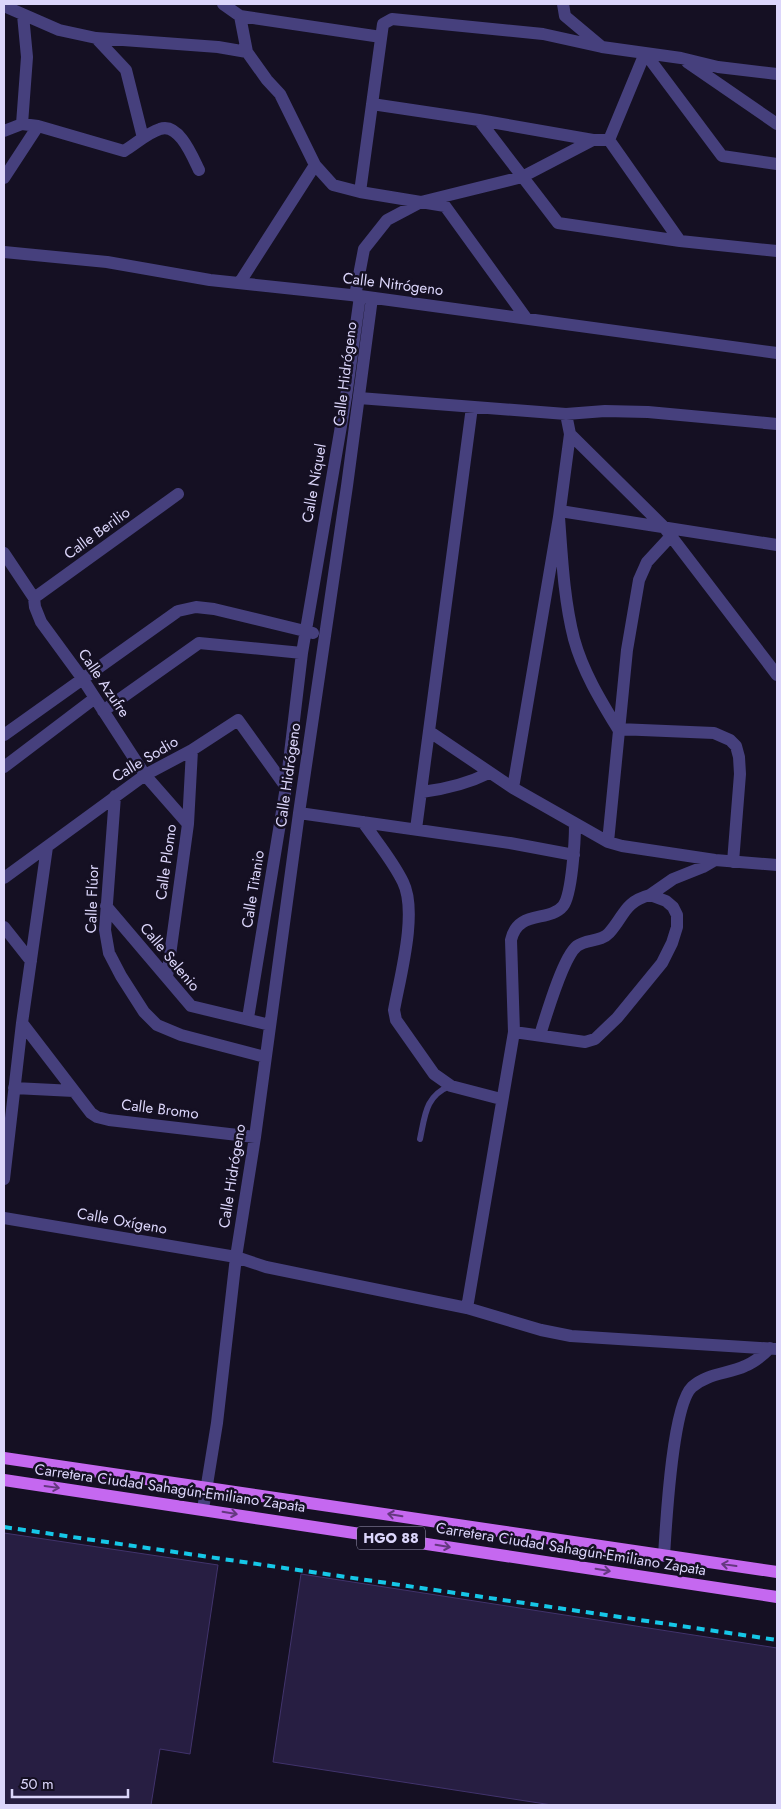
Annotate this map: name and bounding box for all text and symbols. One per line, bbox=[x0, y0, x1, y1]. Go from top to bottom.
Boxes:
street label: Calle Nitrógeno bbox=[341, 267, 445, 301]
street label: Calle Hidrógeno bbox=[328, 320, 362, 428]
street label: Calle Níquel bbox=[296, 442, 332, 524]
street label: Calle Berilio bbox=[59, 501, 135, 565]
street label: Calle Azufre bbox=[73, 644, 135, 722]
street label: Calle Hidrógeno bbox=[270, 721, 306, 829]
street label: Calle Sodio bbox=[108, 731, 182, 787]
street label: Calle Plomo bbox=[150, 823, 182, 901]
street label: Calle Titanio bbox=[236, 849, 270, 929]
street label: Calle Flúor bbox=[80, 863, 104, 934]
street label: Calle Selenio bbox=[135, 918, 205, 996]
street label: Calle Bromo bbox=[120, 1093, 200, 1125]
street label: Calle Hidrógeno bbox=[213, 1122, 251, 1230]
street label: Calle Oxígeno bbox=[75, 1202, 169, 1240]
street label: Carretera Ciudad Sahagún-Emiliano Zapata bbox=[33, 1458, 307, 1518]
one-way arrow bbox=[44, 1482, 60, 1492]
one-way arrow bbox=[222, 1508, 238, 1518]
one-way arrow bbox=[388, 1510, 404, 1520]
street label: Carretera Ciudad Sahagún-Emiliano Zapata bbox=[434, 1517, 708, 1581]
road number: HGO 88 bbox=[357, 1526, 425, 1550]
one-way arrow bbox=[434, 1541, 450, 1551]
one-way arrow bbox=[721, 1560, 737, 1570]
one-way arrow bbox=[595, 1565, 611, 1575]
scale bar bbox=[12, 1766, 129, 1798]
text: 50 m bbox=[20, 1773, 54, 1795]

